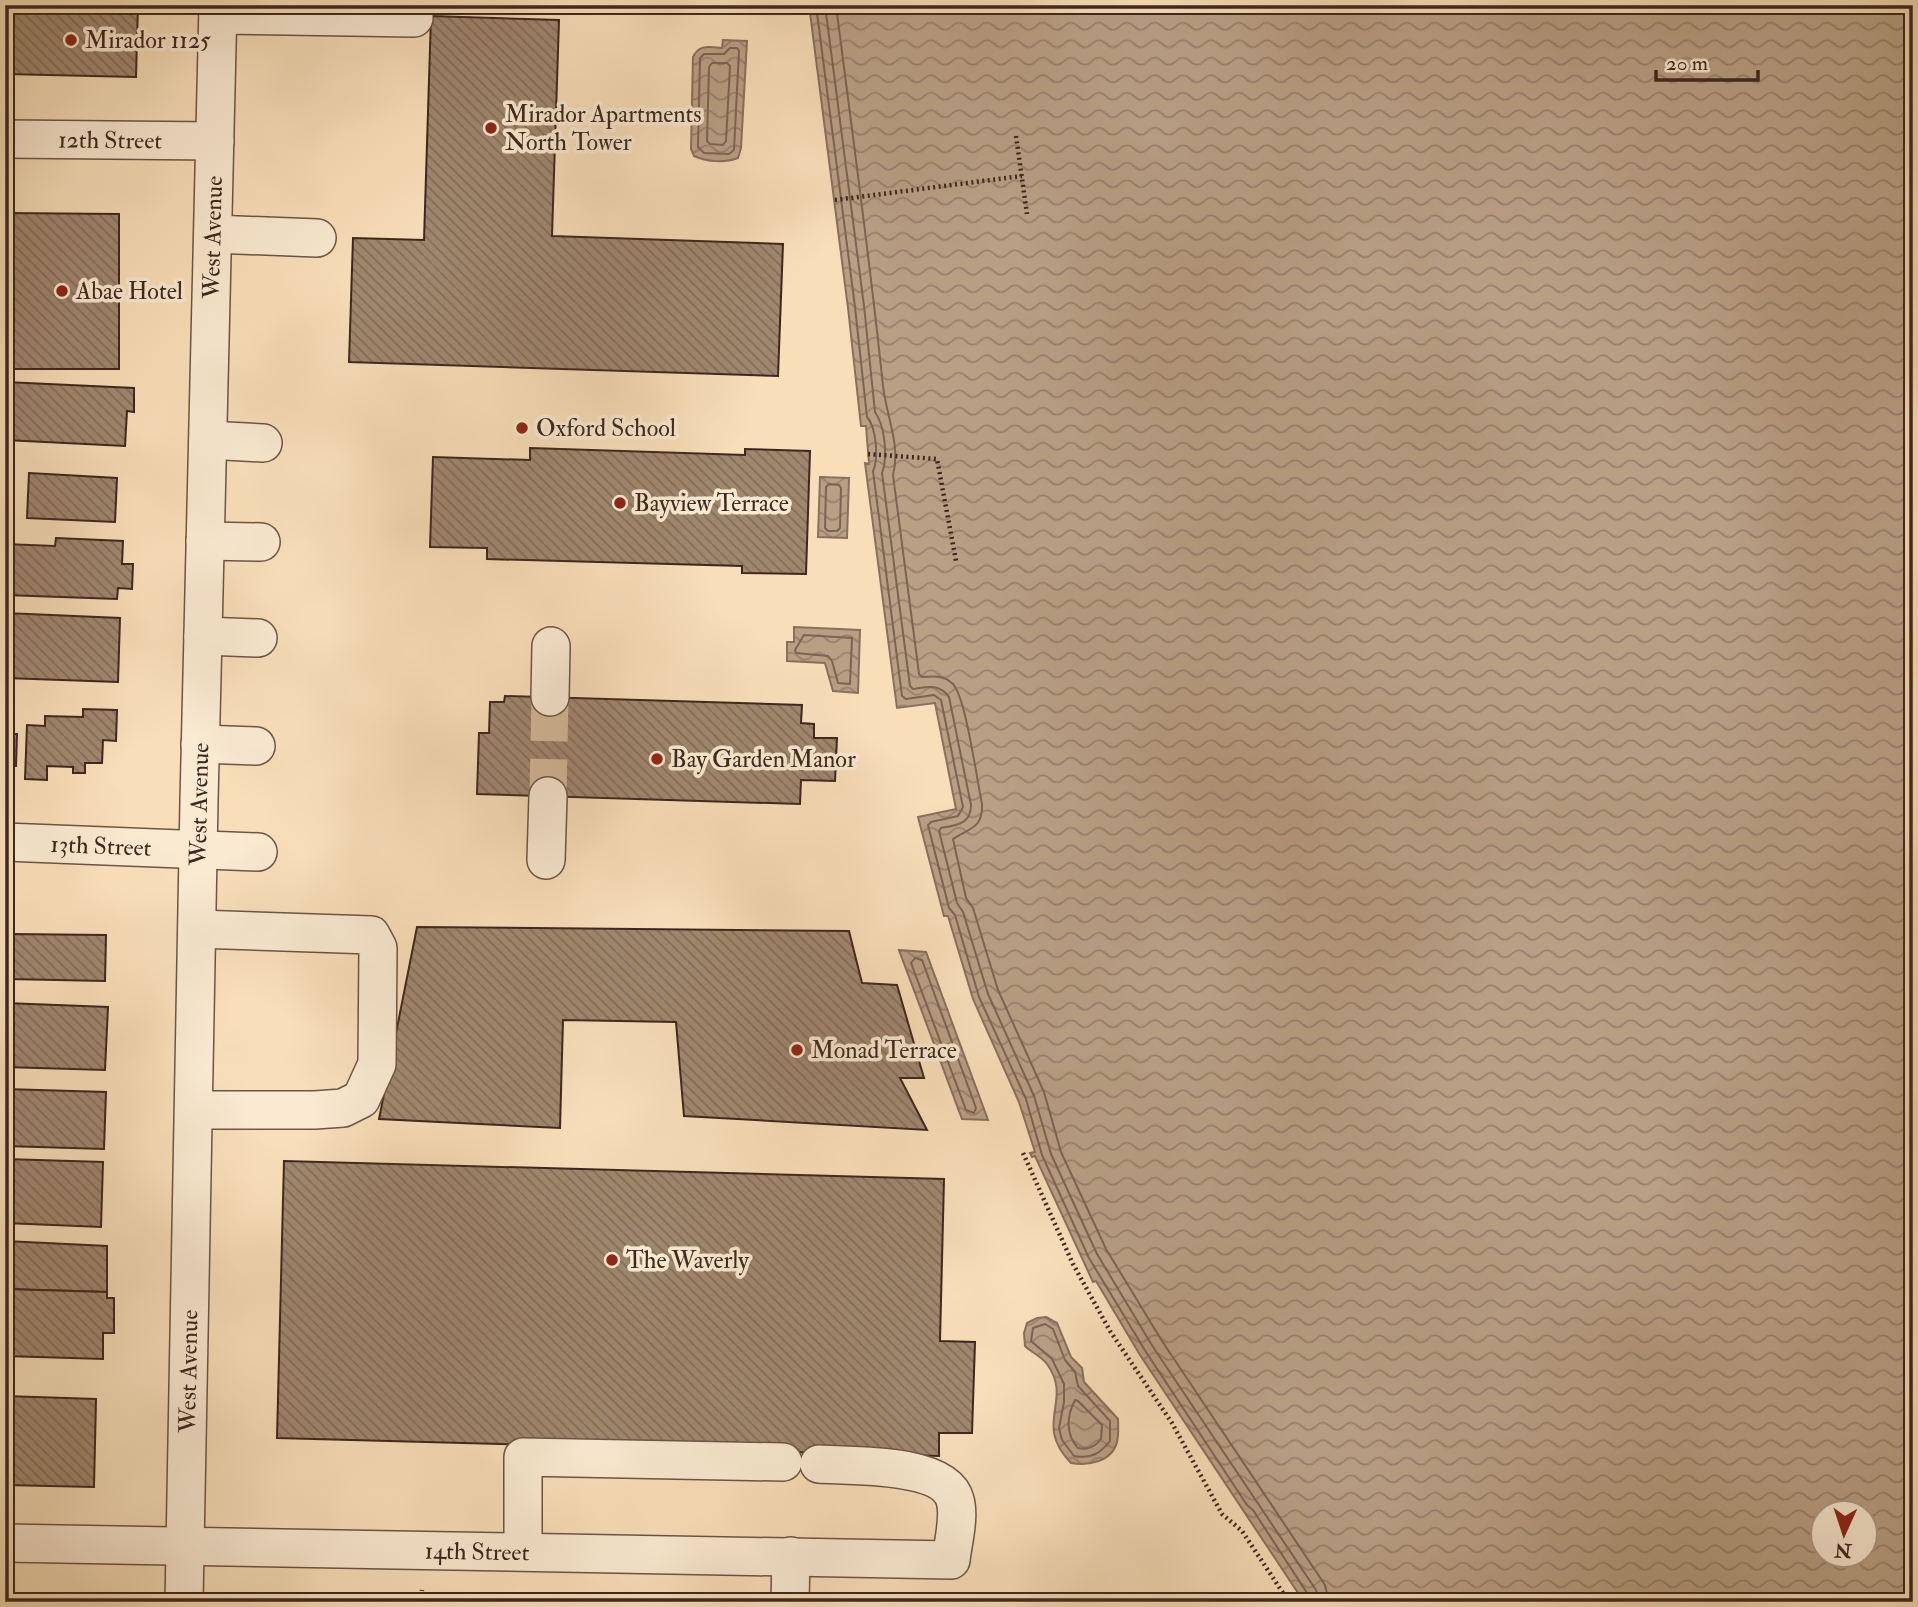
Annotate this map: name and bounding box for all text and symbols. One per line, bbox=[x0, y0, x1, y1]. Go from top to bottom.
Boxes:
place label: Mirador 1125 bbox=[85, 25, 211, 56]
marker: Mirador 1125 bbox=[63, 32, 79, 48]
scale bar bbox=[1656, 38, 1757, 82]
text: 20 m bbox=[1666, 50, 1708, 77]
place label: Mirador Apartments North Tower bbox=[505, 99, 702, 158]
marker: Mirador Apartments North Tower bbox=[483, 120, 499, 136]
street label: 12th Street bbox=[58, 124, 162, 156]
street label: West Avenue bbox=[195, 175, 229, 300]
place label: Abae Hotel bbox=[75, 276, 183, 307]
marker: Abae Hotel bbox=[54, 283, 70, 299]
place label: Oxford School bbox=[536, 413, 676, 444]
marker: Oxford School bbox=[514, 420, 530, 436]
place label: Bayview Terrace bbox=[634, 488, 789, 519]
marker: Bayview Terrace bbox=[612, 495, 628, 511]
street label: West Avenue bbox=[182, 742, 216, 867]
place label: Bay Garden Manor bbox=[671, 744, 856, 775]
marker: Bay Garden Manor bbox=[649, 751, 665, 767]
street label: 13th Street bbox=[50, 828, 152, 863]
place label: Monad Terrace bbox=[811, 1035, 957, 1066]
marker: Monad Terrace bbox=[789, 1042, 805, 1058]
place label: The Waverly bbox=[626, 1245, 749, 1276]
marker: The Waverly bbox=[604, 1252, 620, 1268]
street label: West Avenue bbox=[172, 1309, 205, 1434]
north arrow bbox=[1810, 1498, 1880, 1568]
street label: 14th Street bbox=[424, 1535, 530, 1568]
text: N bbox=[1833, 1537, 1853, 1562]

